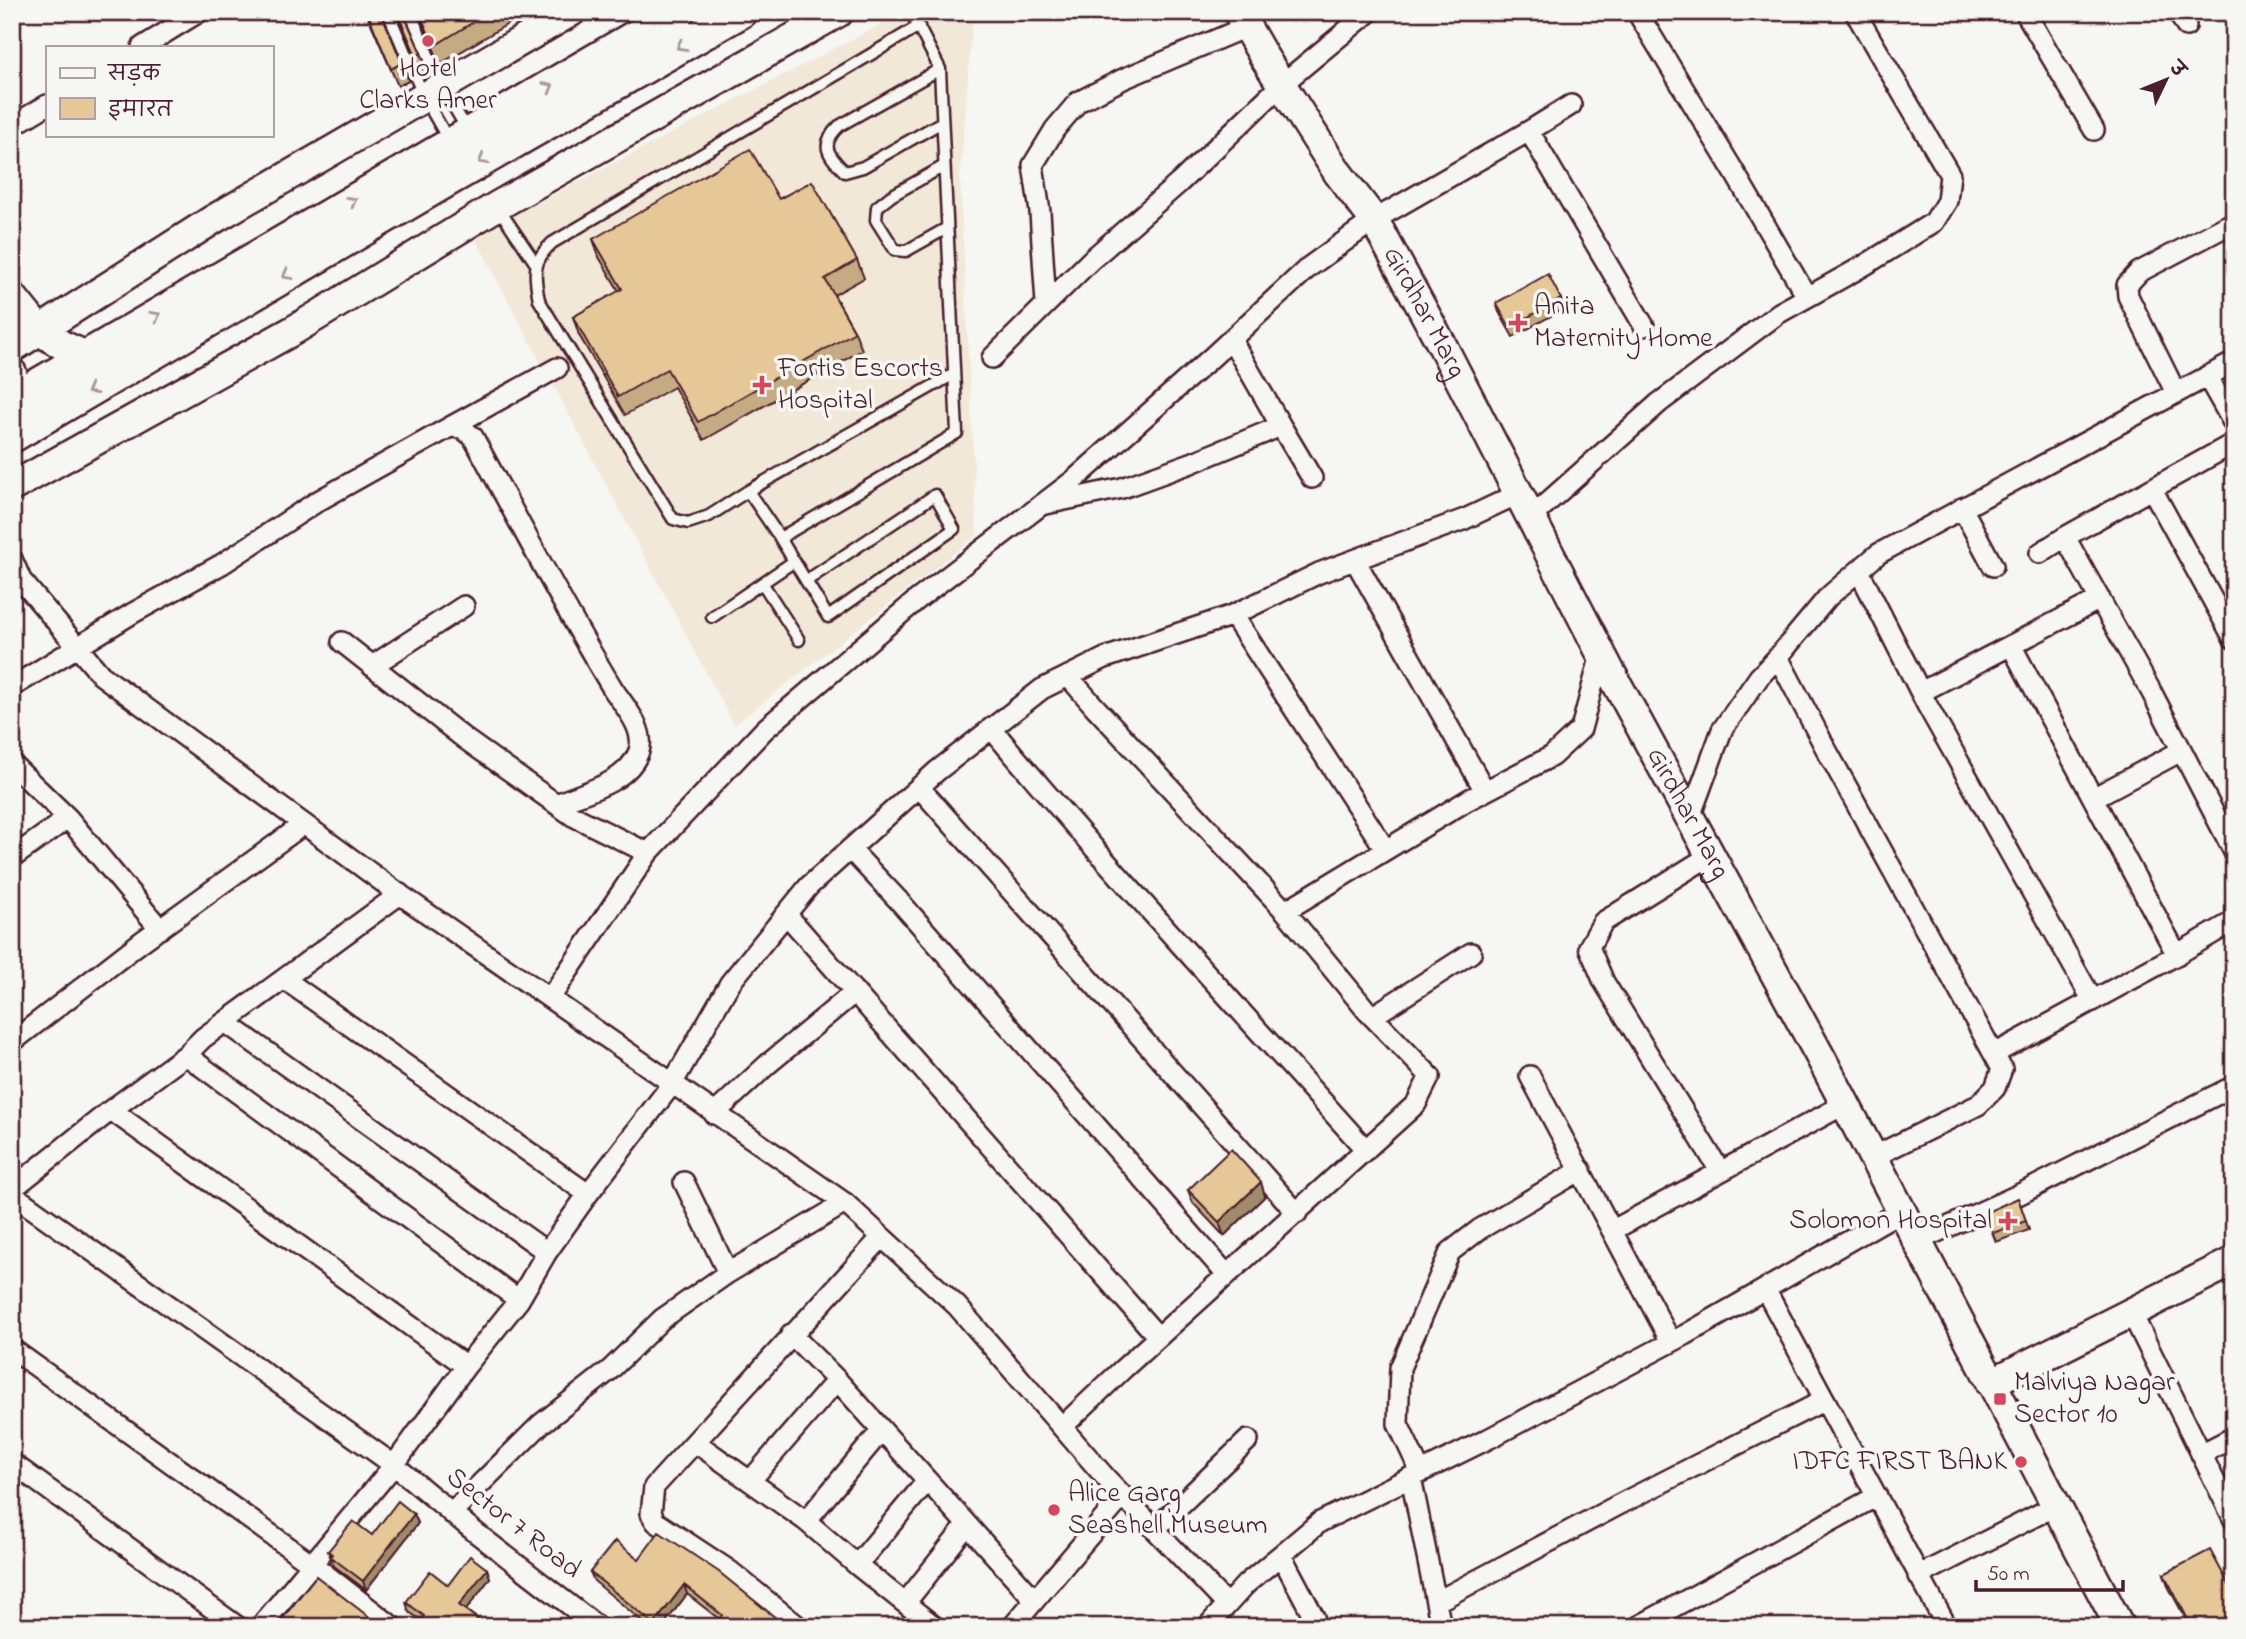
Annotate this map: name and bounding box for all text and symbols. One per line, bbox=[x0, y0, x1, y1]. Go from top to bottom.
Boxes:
marker: Hotel Clarks Amer bbox=[420, 33, 436, 49]
one-way arrow bbox=[675, 38, 688, 51]
legend bbox=[46, 46, 273, 136]
north arrow bbox=[2130, 46, 2200, 116]
place label: Hotel Clarks Amer bbox=[359, 49, 497, 122]
text: उ bbox=[2161, 55, 2192, 86]
text: सड़क bbox=[107, 60, 161, 90]
one-way arrow bbox=[541, 82, 554, 95]
text: इमारत bbox=[108, 96, 174, 126]
one-way arrow bbox=[478, 152, 491, 165]
one-way arrow bbox=[344, 196, 357, 209]
street label: Girdhar Marg bbox=[1372, 239, 1476, 386]
one-way arrow bbox=[282, 266, 295, 279]
place label: Anita Maternity Home bbox=[1534, 287, 1713, 360]
one-way arrow bbox=[148, 311, 161, 324]
marker: Anita Maternity Home bbox=[1508, 313, 1528, 333]
place label: Fortis Escorts Hospital bbox=[777, 349, 943, 422]
marker: Fortis Escorts Hospital bbox=[752, 375, 772, 395]
one-way arrow bbox=[86, 382, 98, 395]
street label: Girdhar Marg bbox=[1635, 740, 1740, 887]
place label: Solomon Hospital bbox=[1789, 1201, 1992, 1242]
marker: Solomon Hospital bbox=[1998, 1211, 2018, 1231]
place label: Malviya Nagar Sector 10 bbox=[2014, 1363, 2175, 1436]
marker: Malviya Nagar Sector 10 bbox=[1992, 1391, 2008, 1407]
place label: IDFC FIRST BANK bbox=[1792, 1442, 2007, 1483]
marker: IDFC FIRST BANK bbox=[2013, 1454, 2029, 1470]
street label: Sector 7 Road bbox=[437, 1458, 590, 1590]
place label: Alice Garg Seashell Museum bbox=[1068, 1474, 1268, 1547]
marker: Alice Garg Seashell Museum bbox=[1046, 1502, 1062, 1518]
scale bar bbox=[1976, 1548, 2124, 1592]
text: 50 m bbox=[1987, 1560, 2030, 1590]

